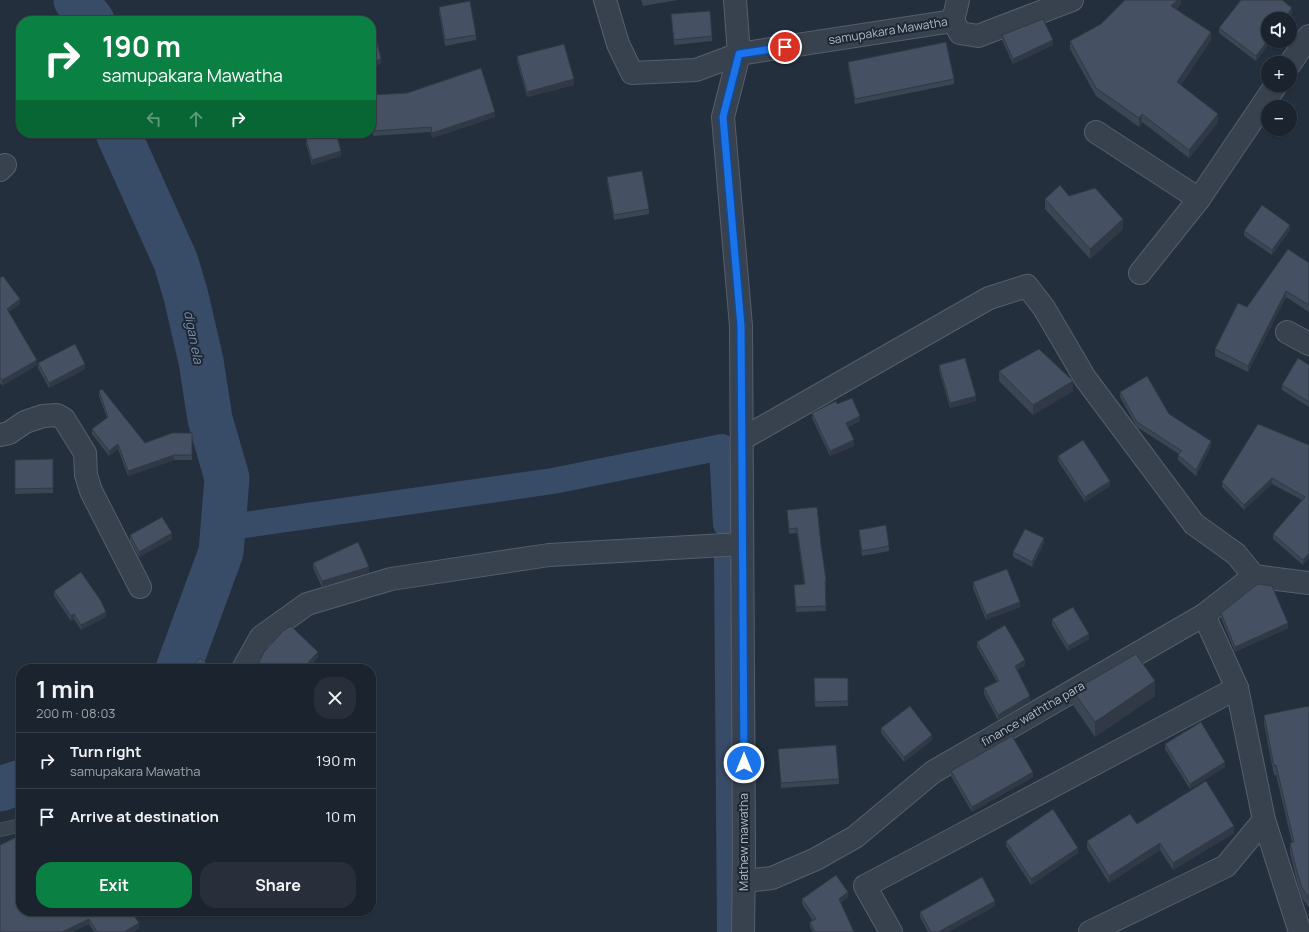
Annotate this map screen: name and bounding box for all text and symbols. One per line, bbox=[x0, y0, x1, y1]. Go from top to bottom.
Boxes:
map controls bbox=[1261, 12, 1297, 136]
button: sound bbox=[1261, 12, 1297, 48]
street label: samupakara Mawatha bbox=[827, 13, 949, 48]
text: 190 m bbox=[102, 27, 181, 65]
pin bbox=[768, 30, 802, 64]
icon: right bbox=[36, 32, 88, 84]
icon: arrive bbox=[774, 36, 796, 58]
button: + bbox=[1261, 56, 1297, 92]
text: samupakara Mawatha bbox=[102, 63, 283, 87]
button: − bbox=[1261, 100, 1297, 136]
icon: left bbox=[143, 108, 165, 130]
icon: ahead bbox=[185, 108, 207, 130]
icon: right bbox=[227, 108, 249, 130]
water label: digan ela bbox=[180, 309, 208, 366]
text: 1 min bbox=[36, 672, 95, 705]
button: close bbox=[314, 677, 356, 719]
street label: finance waththa para bbox=[978, 677, 1088, 750]
text: 200 m · 08:03 bbox=[36, 704, 116, 722]
text: Turn right bbox=[70, 741, 141, 762]
position arrow bbox=[723, 742, 765, 784]
icon: right bbox=[36, 750, 58, 772]
text: 190 m bbox=[316, 750, 356, 771]
text: samupakara Mawatha bbox=[70, 762, 200, 780]
street label: Mathew mawatha bbox=[735, 793, 752, 891]
icon: arrive bbox=[36, 806, 58, 828]
text: Arrive at destination bbox=[70, 806, 219, 827]
text: 10 m bbox=[325, 806, 356, 827]
button: Exit bbox=[36, 862, 192, 908]
button: Share bbox=[200, 862, 356, 908]

